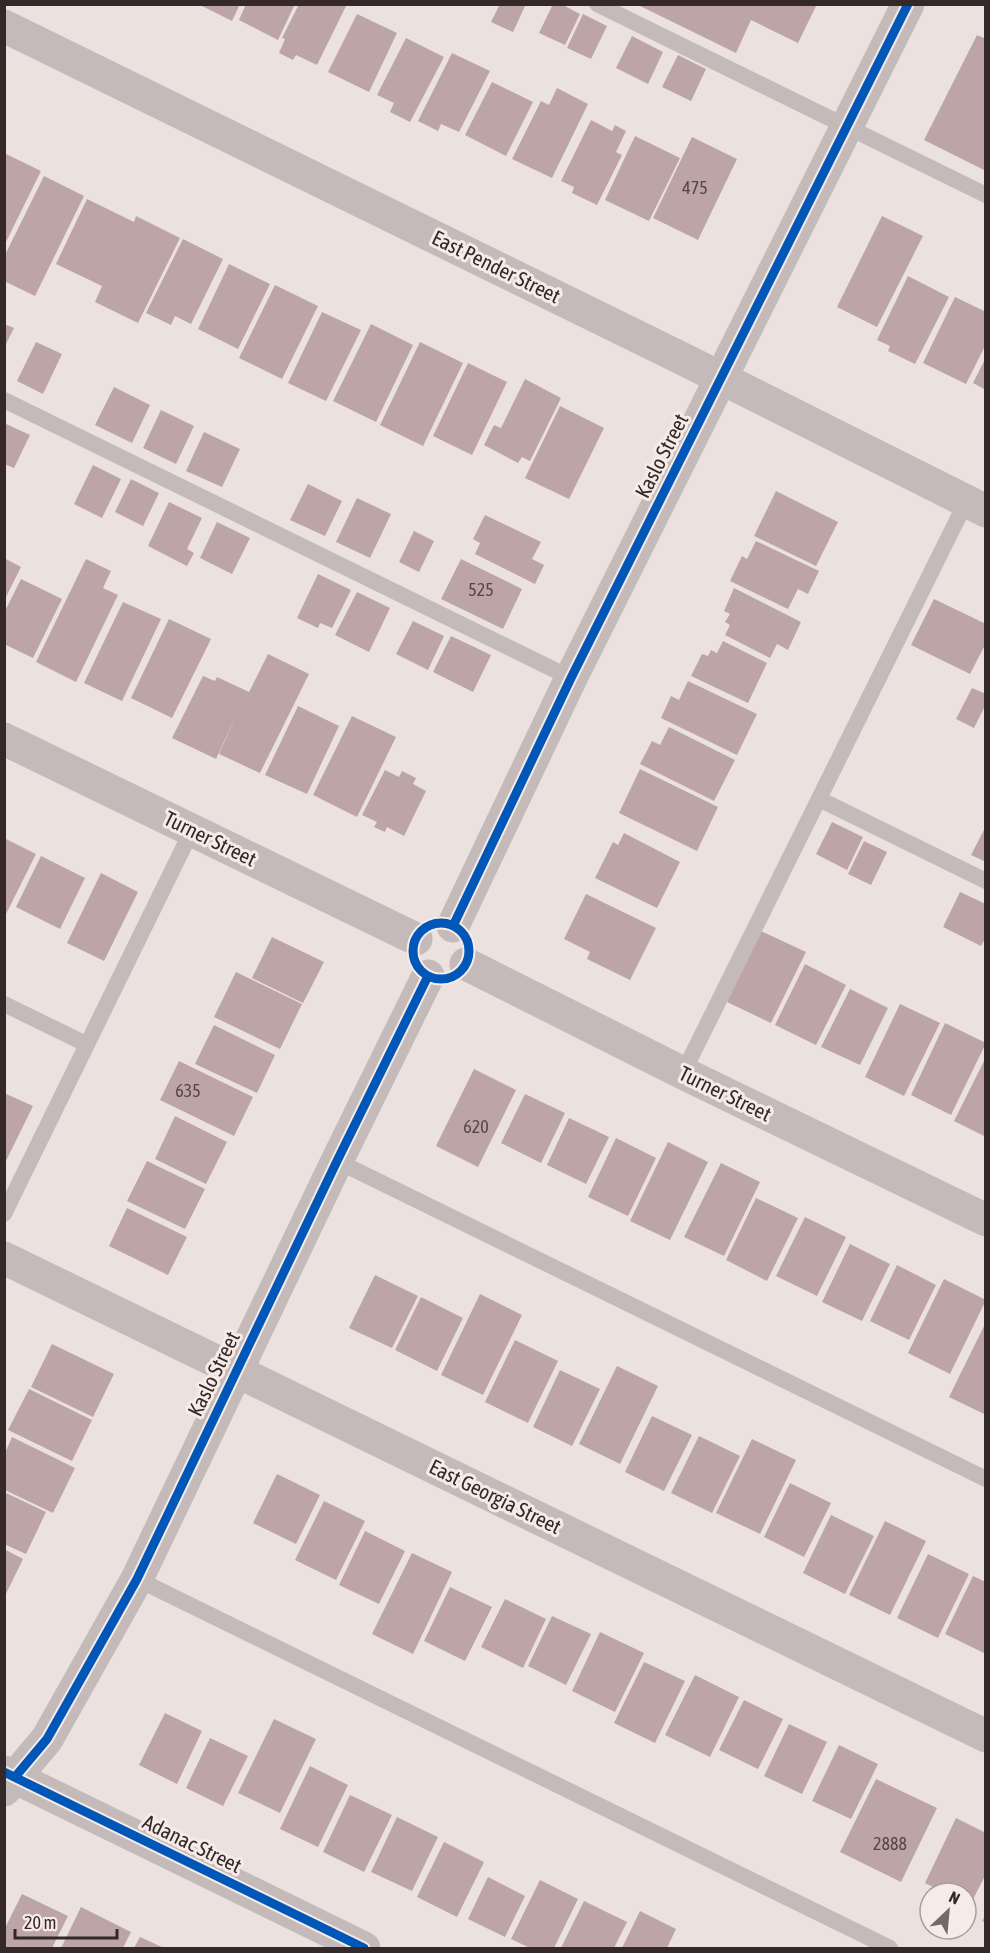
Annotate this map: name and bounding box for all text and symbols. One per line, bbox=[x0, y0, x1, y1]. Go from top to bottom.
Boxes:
house number: 475 bbox=[682, 177, 708, 198]
street label: East Pender Street bbox=[428, 225, 564, 307]
street label: Kaslo Street bbox=[630, 409, 693, 502]
house number: 525 bbox=[468, 579, 494, 600]
street label: Turner Street bbox=[161, 806, 260, 871]
street label: Turner Street bbox=[676, 1061, 775, 1126]
house number: 635 bbox=[175, 1080, 201, 1101]
house number: 620 bbox=[463, 1116, 489, 1137]
street label: Kaslo Street bbox=[182, 1327, 244, 1420]
street label: East Georgia Street bbox=[426, 1454, 565, 1538]
street label: Adanac Street bbox=[139, 1809, 246, 1877]
house number: 2888 bbox=[873, 1833, 907, 1854]
north arrow bbox=[918, 1881, 978, 1941]
text: N bbox=[946, 1887, 963, 1908]
scale bar bbox=[15, 1902, 117, 1940]
text: 20 m bbox=[24, 1912, 56, 1933]

